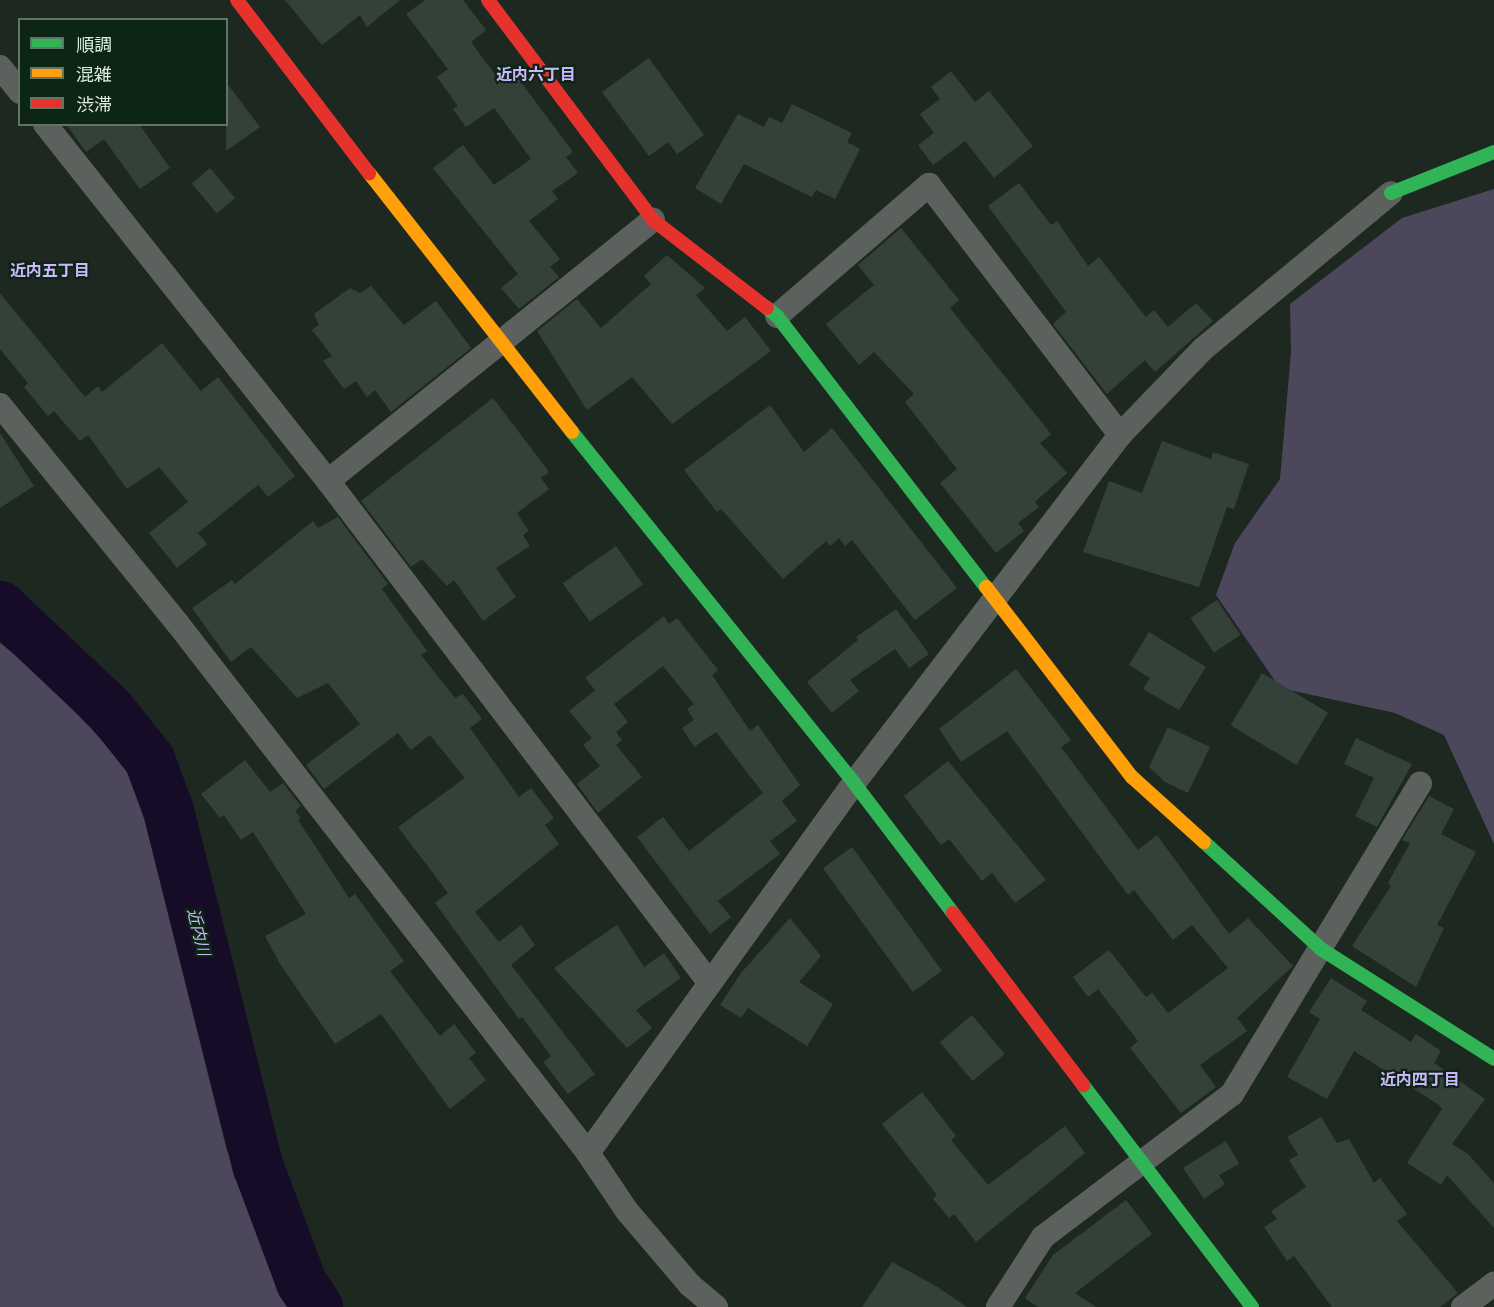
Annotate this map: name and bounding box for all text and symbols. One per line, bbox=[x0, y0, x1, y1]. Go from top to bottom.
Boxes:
legend bbox=[18, 18, 228, 126]
text: 順調 bbox=[76, 33, 112, 55]
text: 混雑 bbox=[76, 63, 112, 85]
district label: 近内六丁目 bbox=[496, 64, 576, 84]
text: 渋滞 bbox=[76, 93, 112, 115]
district label: 近内五丁目 bbox=[10, 260, 90, 280]
water label: 近内川 bbox=[184, 906, 214, 958]
district label: 近内四丁目 bbox=[1380, 1069, 1460, 1089]

